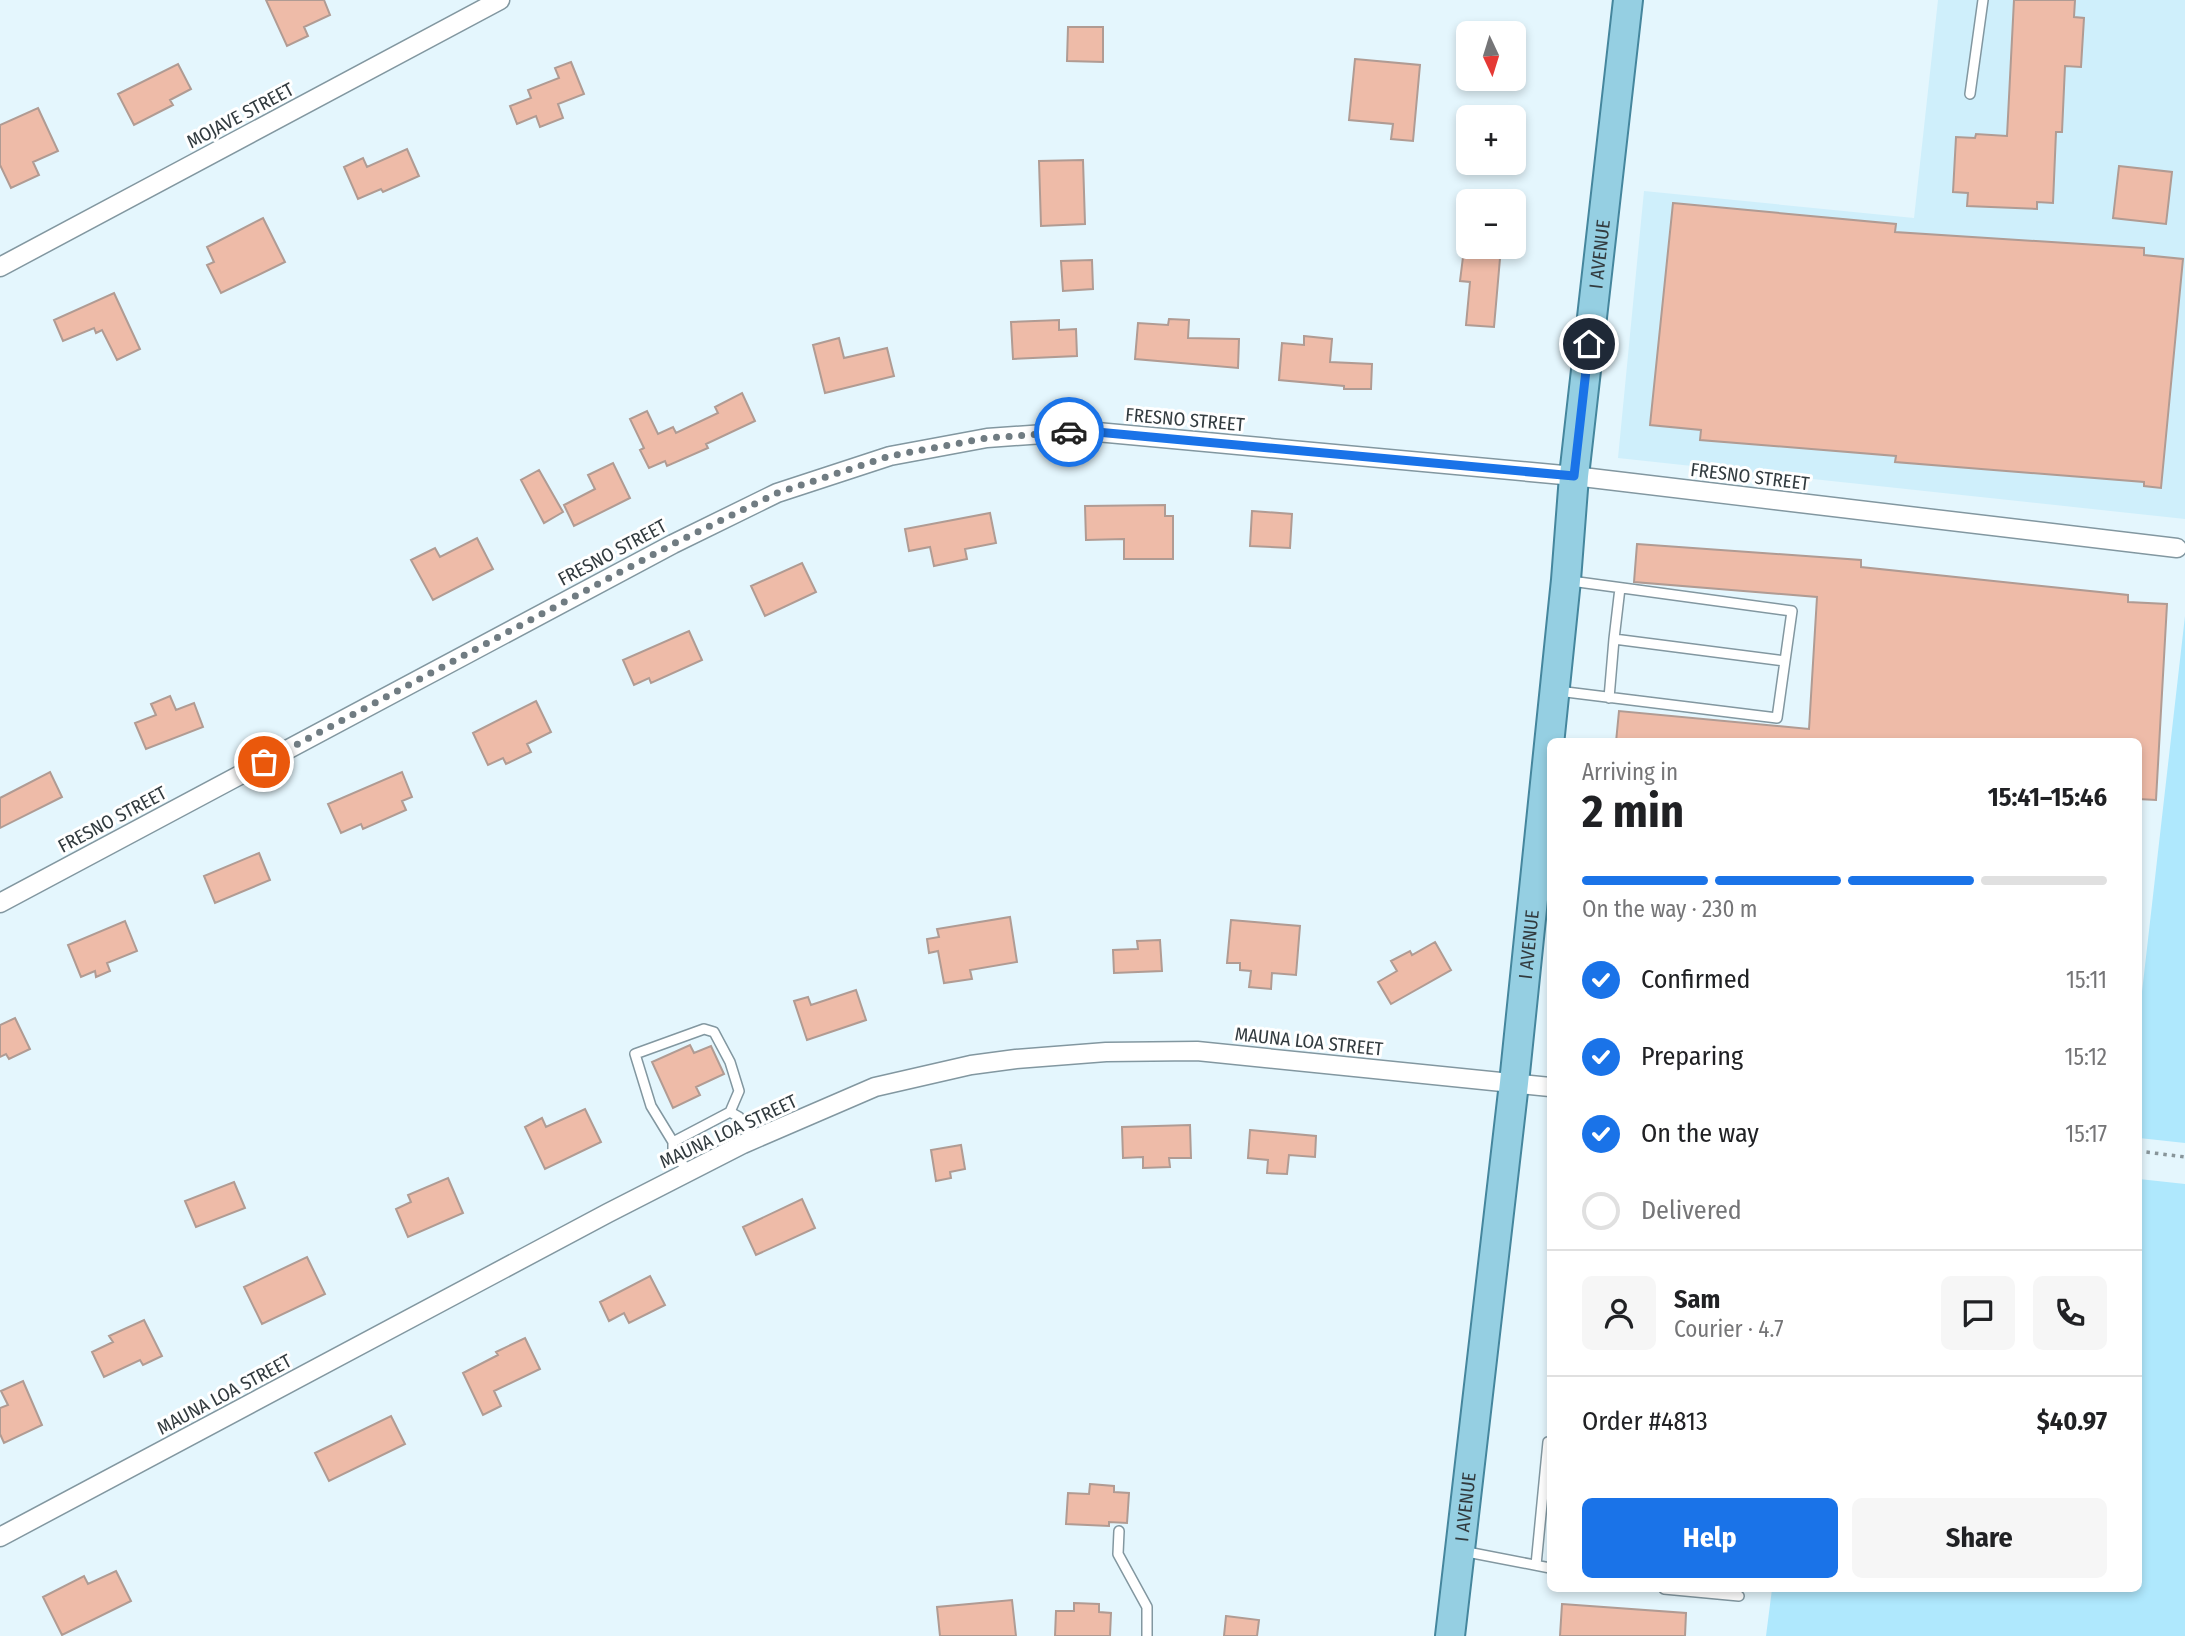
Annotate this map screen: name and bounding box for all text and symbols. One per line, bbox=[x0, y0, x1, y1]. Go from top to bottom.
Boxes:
north arrow bbox=[1456, 21, 1526, 91]
map controls bbox=[1456, 21, 1526, 259]
street label: MOJAVE STREET bbox=[183, 78, 298, 153]
button: + bbox=[1456, 105, 1526, 175]
button: − bbox=[1456, 189, 1526, 259]
street label: I AVENUE bbox=[1584, 218, 1615, 290]
pin bbox=[1559, 314, 1619, 374]
icon: home bbox=[1570, 325, 1608, 363]
courier bbox=[1034, 397, 1104, 467]
street label: FRESNO STREET bbox=[1124, 403, 1246, 436]
icon: car bbox=[1050, 413, 1088, 451]
street label: FRESNO STREET bbox=[1689, 458, 1811, 495]
street label: FRESNO STREET bbox=[554, 514, 671, 591]
pin bbox=[234, 732, 294, 792]
icon: bag bbox=[245, 743, 283, 781]
text: Arriving in bbox=[1582, 758, 1678, 786]
street label: FRESNO STREET bbox=[54, 781, 171, 858]
text: 15:41–15:46 bbox=[1988, 782, 2107, 813]
text: 2 min bbox=[1582, 784, 1684, 839]
text: On the way · 230 m bbox=[1582, 895, 1758, 923]
street label: I AVENUE bbox=[1514, 909, 1544, 980]
icon: check bbox=[1582, 961, 1620, 999]
text: Confirmed bbox=[1641, 964, 1751, 995]
text: 15:11 bbox=[2066, 966, 2107, 994]
street label: MAUNA LOA STREET bbox=[1234, 1022, 1384, 1061]
icon: check bbox=[1582, 1038, 1620, 1076]
text: Preparing bbox=[1641, 1041, 1743, 1072]
text: 15:12 bbox=[2064, 1043, 2107, 1071]
street label: MAUNA LOA STREET bbox=[656, 1089, 801, 1173]
icon: check bbox=[1582, 1115, 1620, 1153]
text: On the way bbox=[1641, 1118, 1759, 1149]
text: 15:17 bbox=[2065, 1120, 2107, 1148]
text: Delivered bbox=[1641, 1195, 1742, 1226]
button: person bbox=[1582, 1276, 1656, 1350]
button: chat bbox=[1941, 1276, 2015, 1350]
button: phone bbox=[2033, 1276, 2107, 1350]
text: Sam bbox=[1674, 1284, 1720, 1315]
text: Courier · 4.7 bbox=[1674, 1315, 1784, 1343]
street label: MAUNA LOA STREET bbox=[153, 1349, 296, 1440]
text: Order #4813 bbox=[1582, 1406, 1708, 1437]
text: $40.97 bbox=[2037, 1406, 2107, 1437]
street label: I AVENUE bbox=[1450, 1471, 1481, 1543]
button: Help bbox=[1582, 1498, 1838, 1578]
button: Share bbox=[1852, 1498, 2107, 1578]

